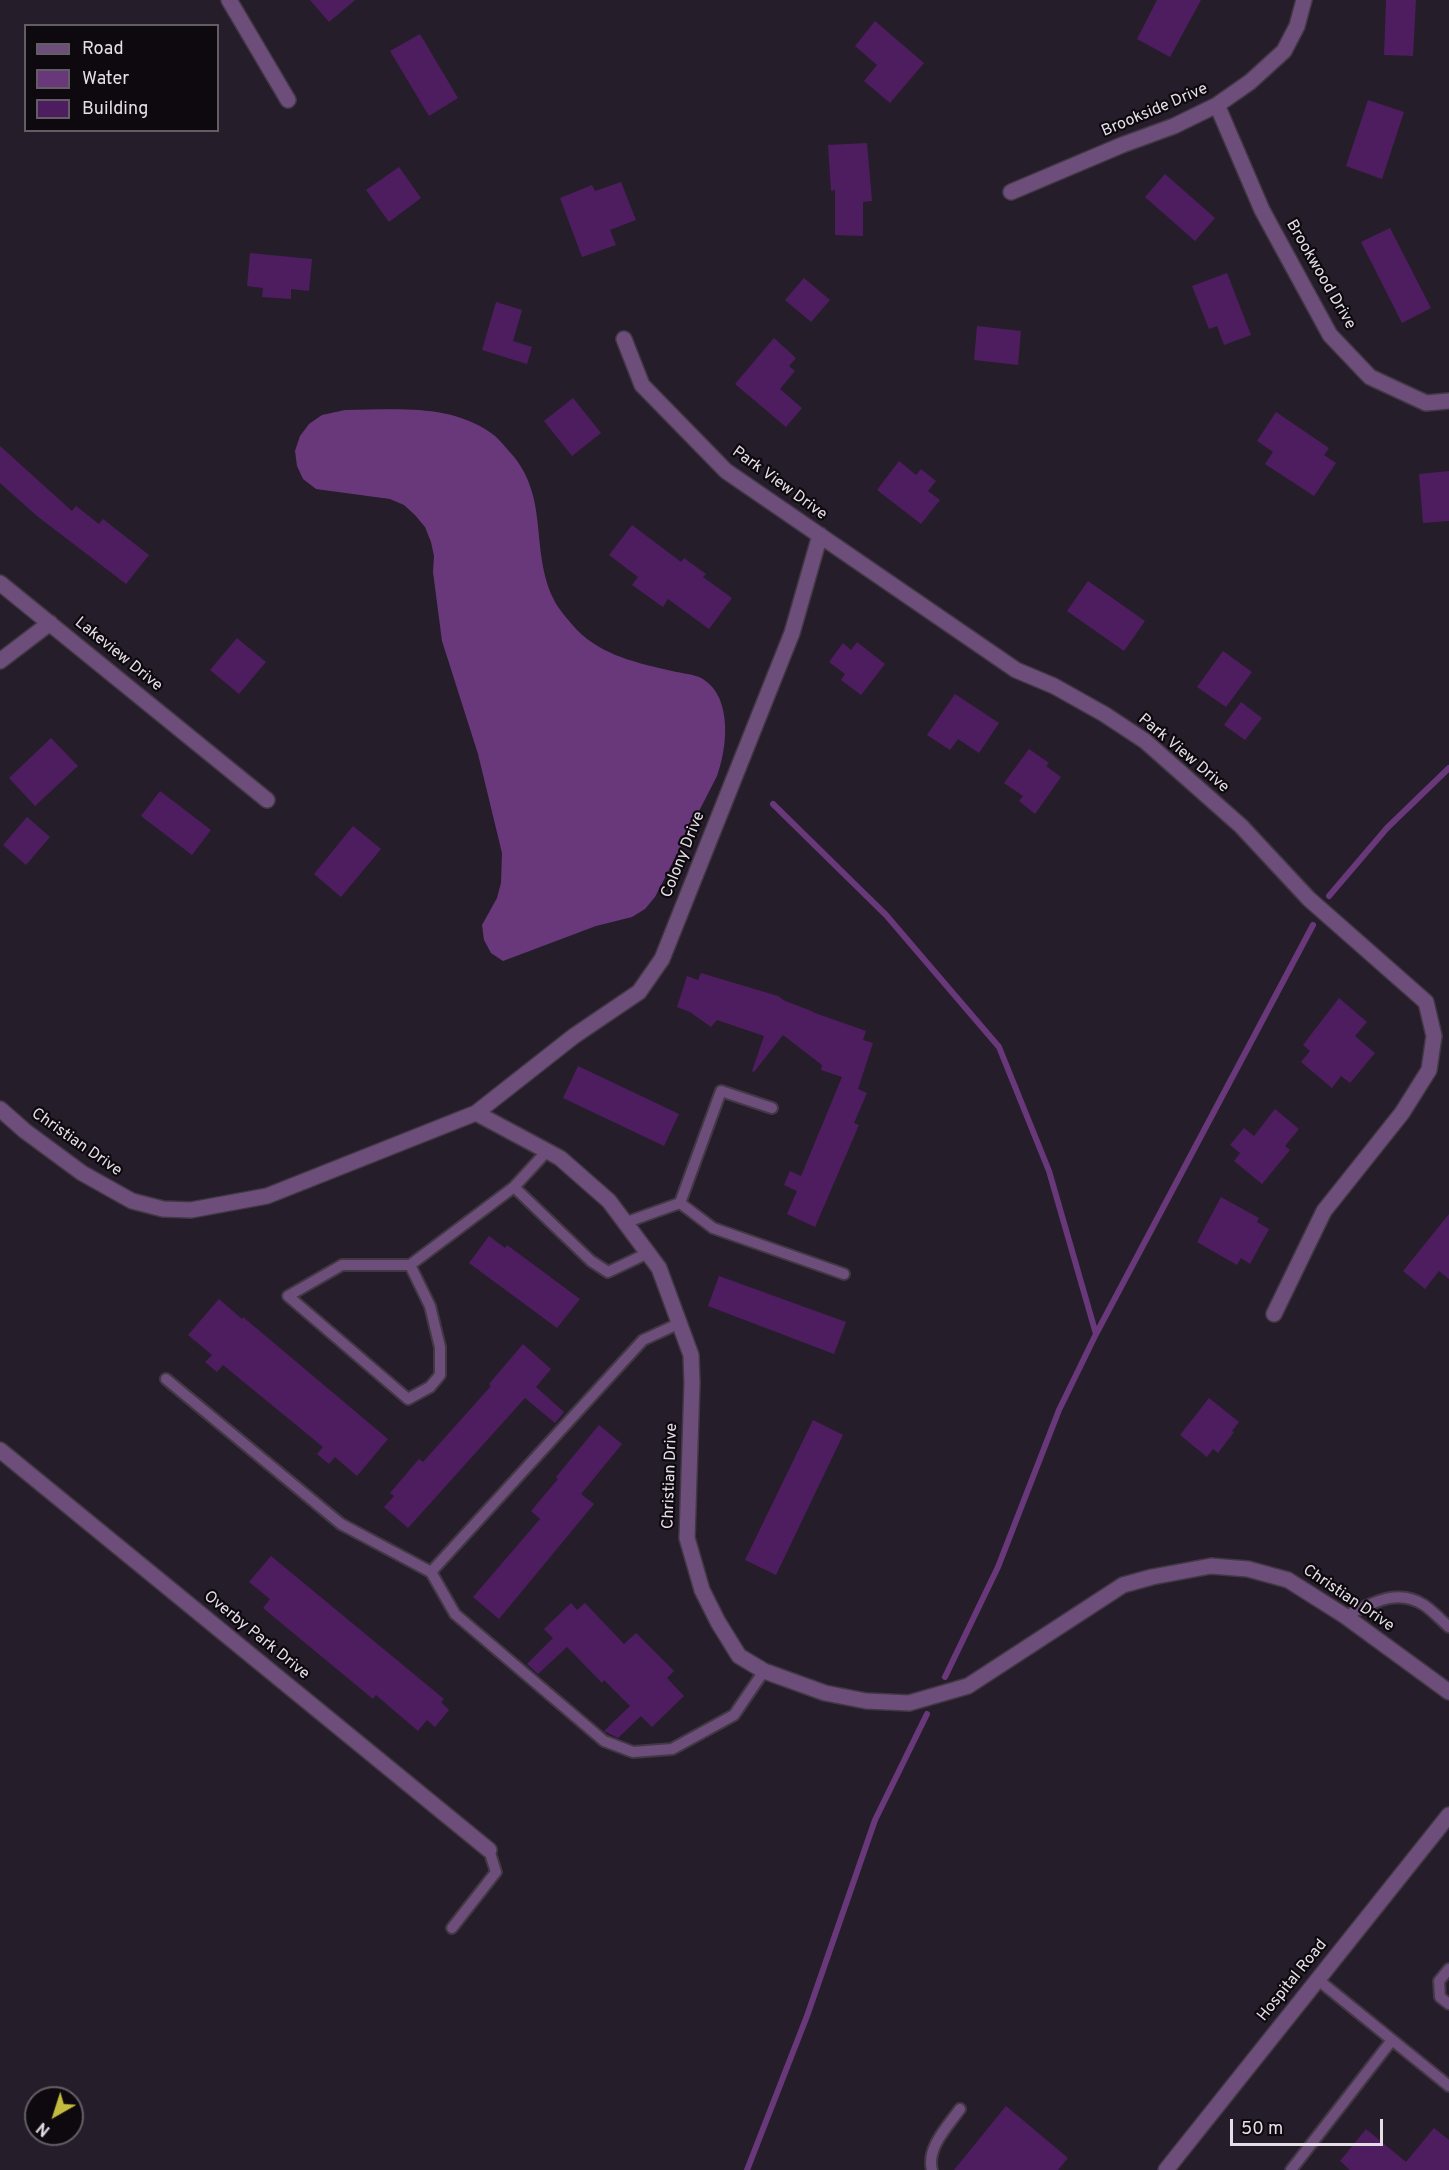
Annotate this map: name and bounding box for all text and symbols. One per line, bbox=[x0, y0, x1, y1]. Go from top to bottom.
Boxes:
legend bbox=[24, 24, 219, 132]
text: Road bbox=[82, 38, 124, 61]
text: Water bbox=[82, 68, 129, 91]
street label: Brookside Drive bbox=[1099, 80, 1211, 142]
text: Building bbox=[82, 98, 148, 121]
street label: Brookwood Drive bbox=[1281, 217, 1359, 333]
street label: Park View Drive bbox=[728, 443, 830, 525]
street label: Lakeview Drive bbox=[70, 614, 166, 696]
street label: Park View Drive bbox=[1134, 710, 1232, 798]
street label: Colony Drive bbox=[658, 809, 710, 901]
street label: Christian Drive bbox=[27, 1105, 125, 1181]
street label: Christian Drive bbox=[660, 1423, 682, 1529]
street label: Christian Drive bbox=[1299, 1561, 1397, 1637]
street label: Overby Park Drive bbox=[199, 1588, 313, 1684]
street label: Hospital Road bbox=[1254, 1936, 1332, 2026]
north arrow bbox=[24, 2086, 84, 2146]
scale bar bbox=[1233, 2107, 1386, 2145]
text: N bbox=[33, 2117, 55, 2140]
text: 50 m bbox=[1241, 2118, 1283, 2141]

